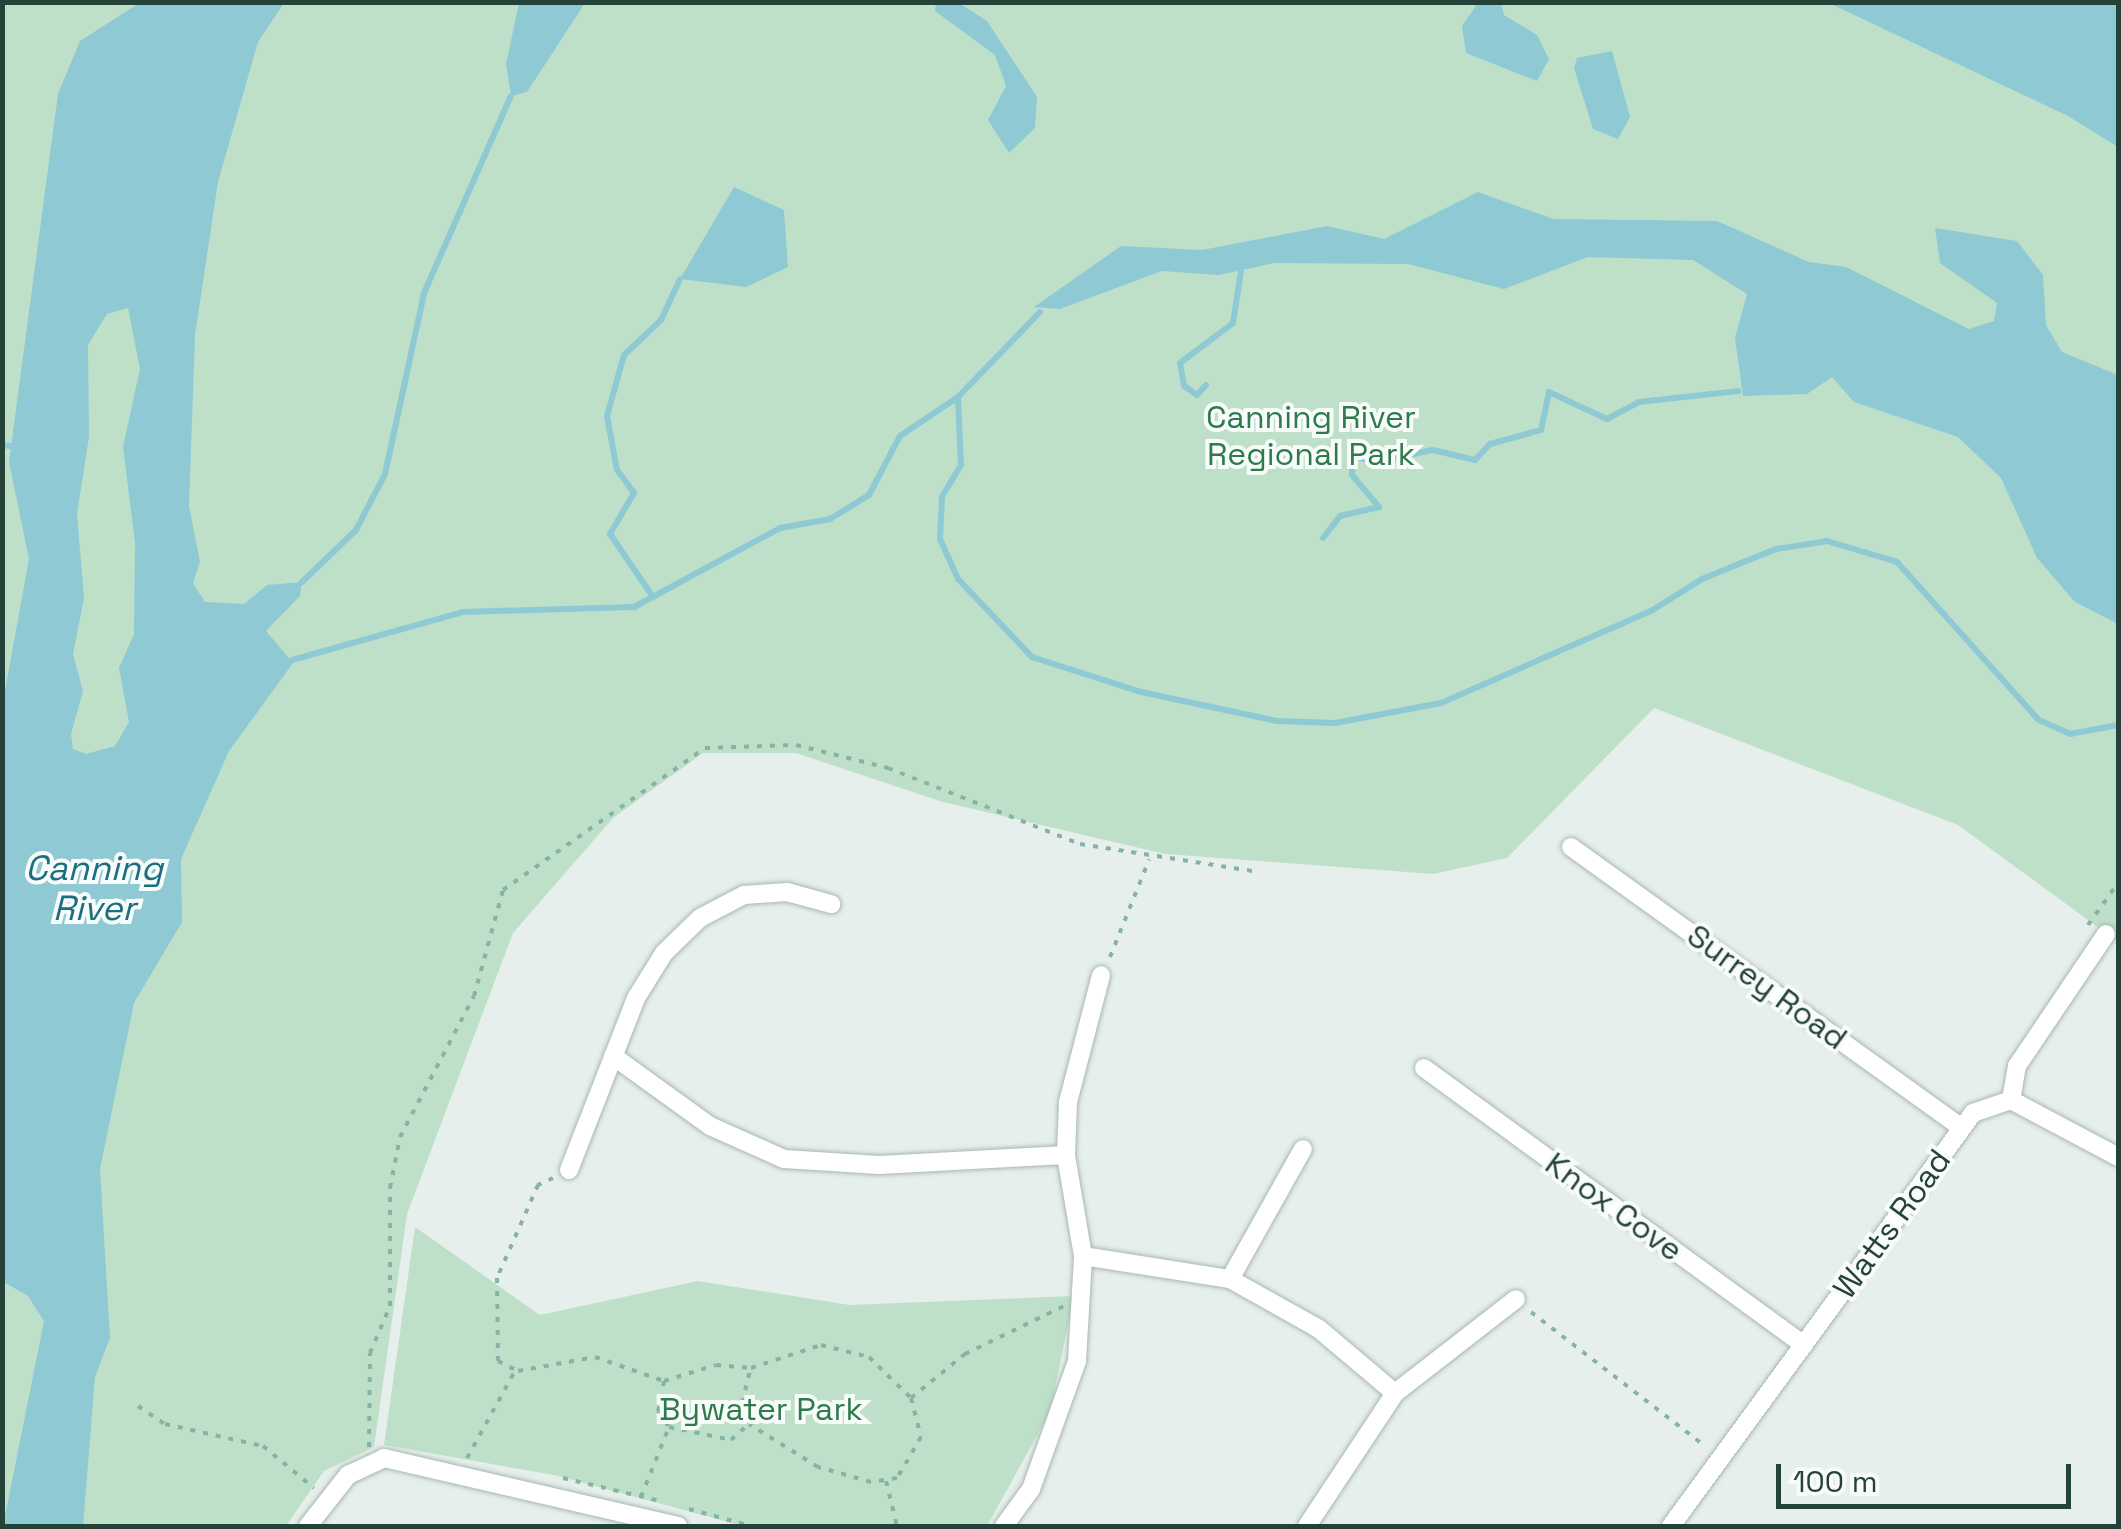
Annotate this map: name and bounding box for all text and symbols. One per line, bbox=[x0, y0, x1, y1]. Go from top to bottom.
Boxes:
park label: Canning River Regional Park bbox=[1206, 399, 1416, 474]
water label: Canning River bbox=[25, 847, 163, 929]
street label: Surrey Road bbox=[1680, 916, 1854, 1058]
street label: Watts Road bbox=[1825, 1142, 1959, 1306]
street label: Knox Cove bbox=[1538, 1144, 1690, 1270]
park label: Bywater Park bbox=[659, 1390, 863, 1428]
scale bar bbox=[1781, 1444, 2076, 1506]
text: 100 m bbox=[1793, 1462, 1878, 1501]

